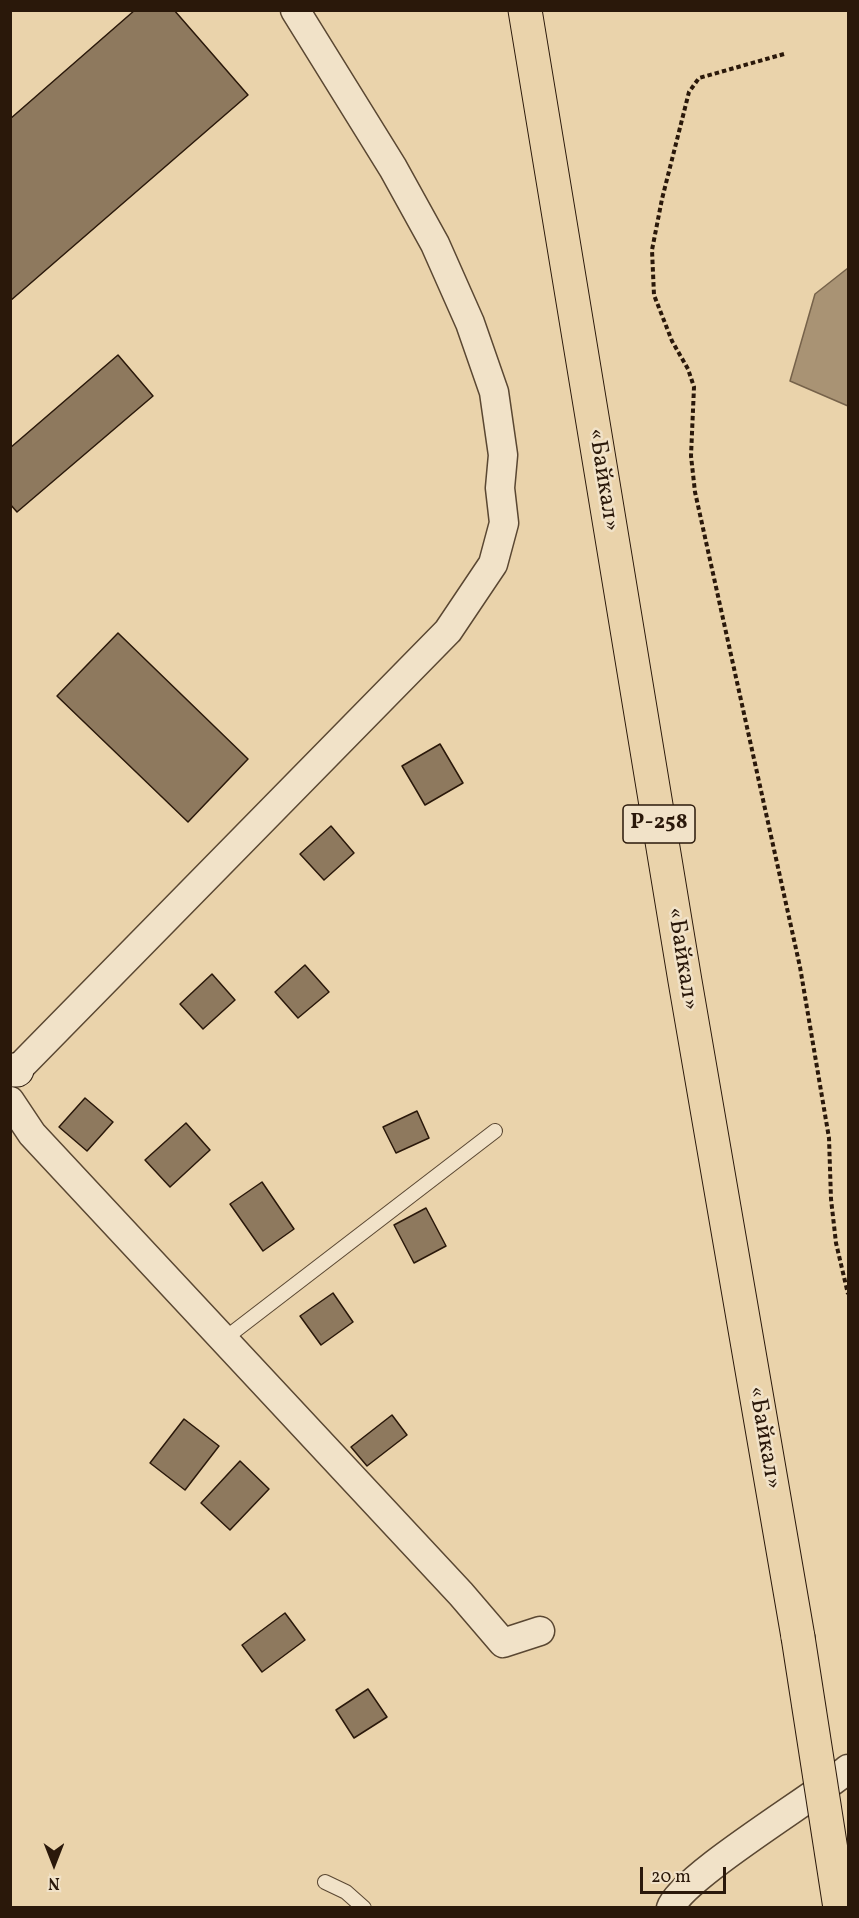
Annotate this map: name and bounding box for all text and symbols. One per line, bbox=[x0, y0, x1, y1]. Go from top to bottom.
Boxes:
street label: «Байкал» bbox=[580, 426, 624, 534]
road number: Р-258 bbox=[623, 805, 695, 843]
street label: «Байкал» bbox=[659, 905, 703, 1013]
street label: «Байкал» bbox=[740, 1384, 786, 1492]
north arrow bbox=[24, 1834, 84, 1894]
scale bar bbox=[643, 1855, 728, 1893]
text: 20 m bbox=[651, 1865, 691, 1890]
text: N bbox=[48, 1871, 60, 1893]

